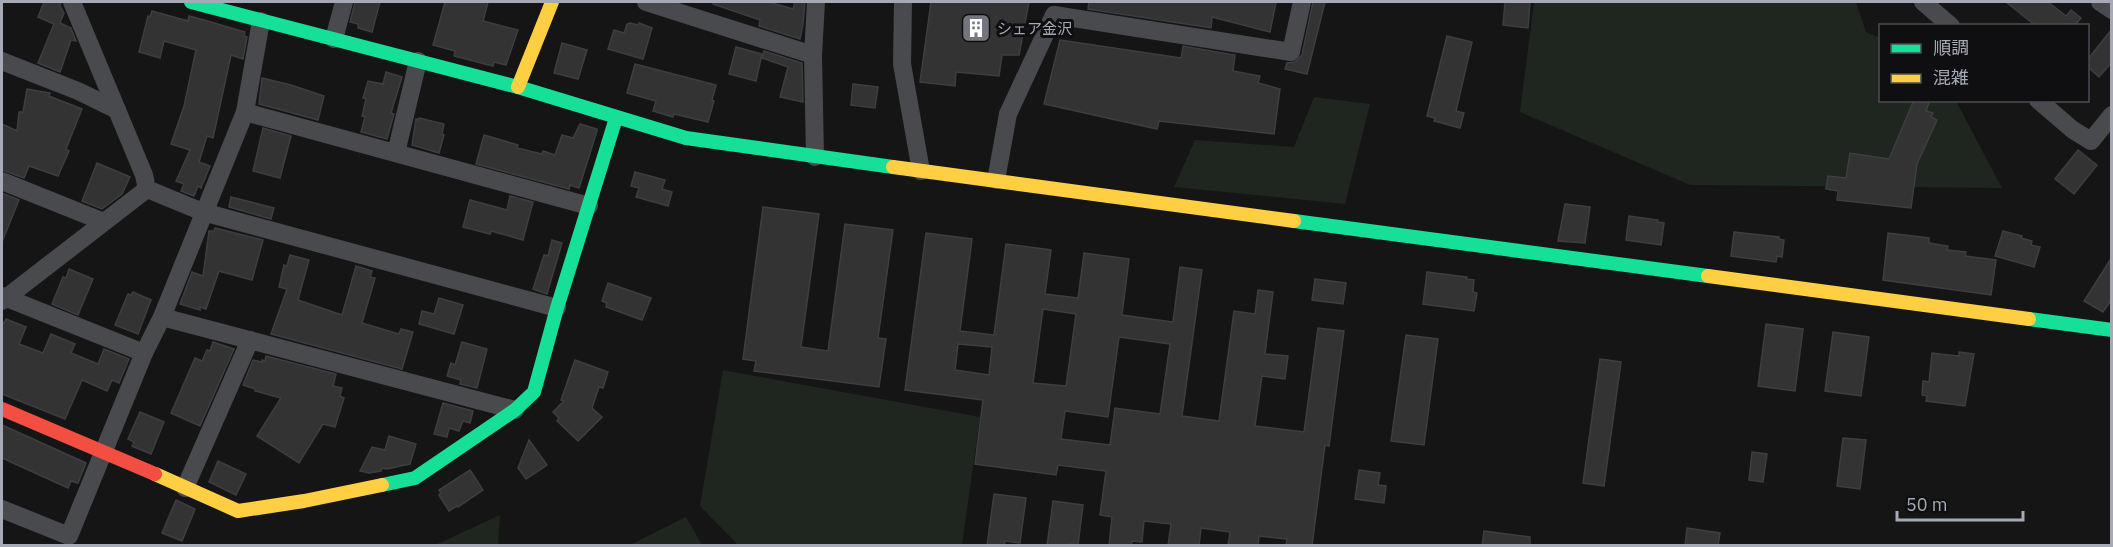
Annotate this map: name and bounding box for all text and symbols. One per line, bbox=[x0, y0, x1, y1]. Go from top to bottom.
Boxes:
building icon: シェア金沢 bbox=[960, 12, 992, 44]
place label: シェア金沢 bbox=[997, 19, 1072, 38]
legend bbox=[1879, 24, 2089, 102]
text: 順調 bbox=[1933, 36, 1969, 59]
text: 混雑 bbox=[1933, 66, 1969, 89]
scale bar bbox=[1897, 484, 2023, 522]
text: 50 m bbox=[1906, 493, 1948, 516]

